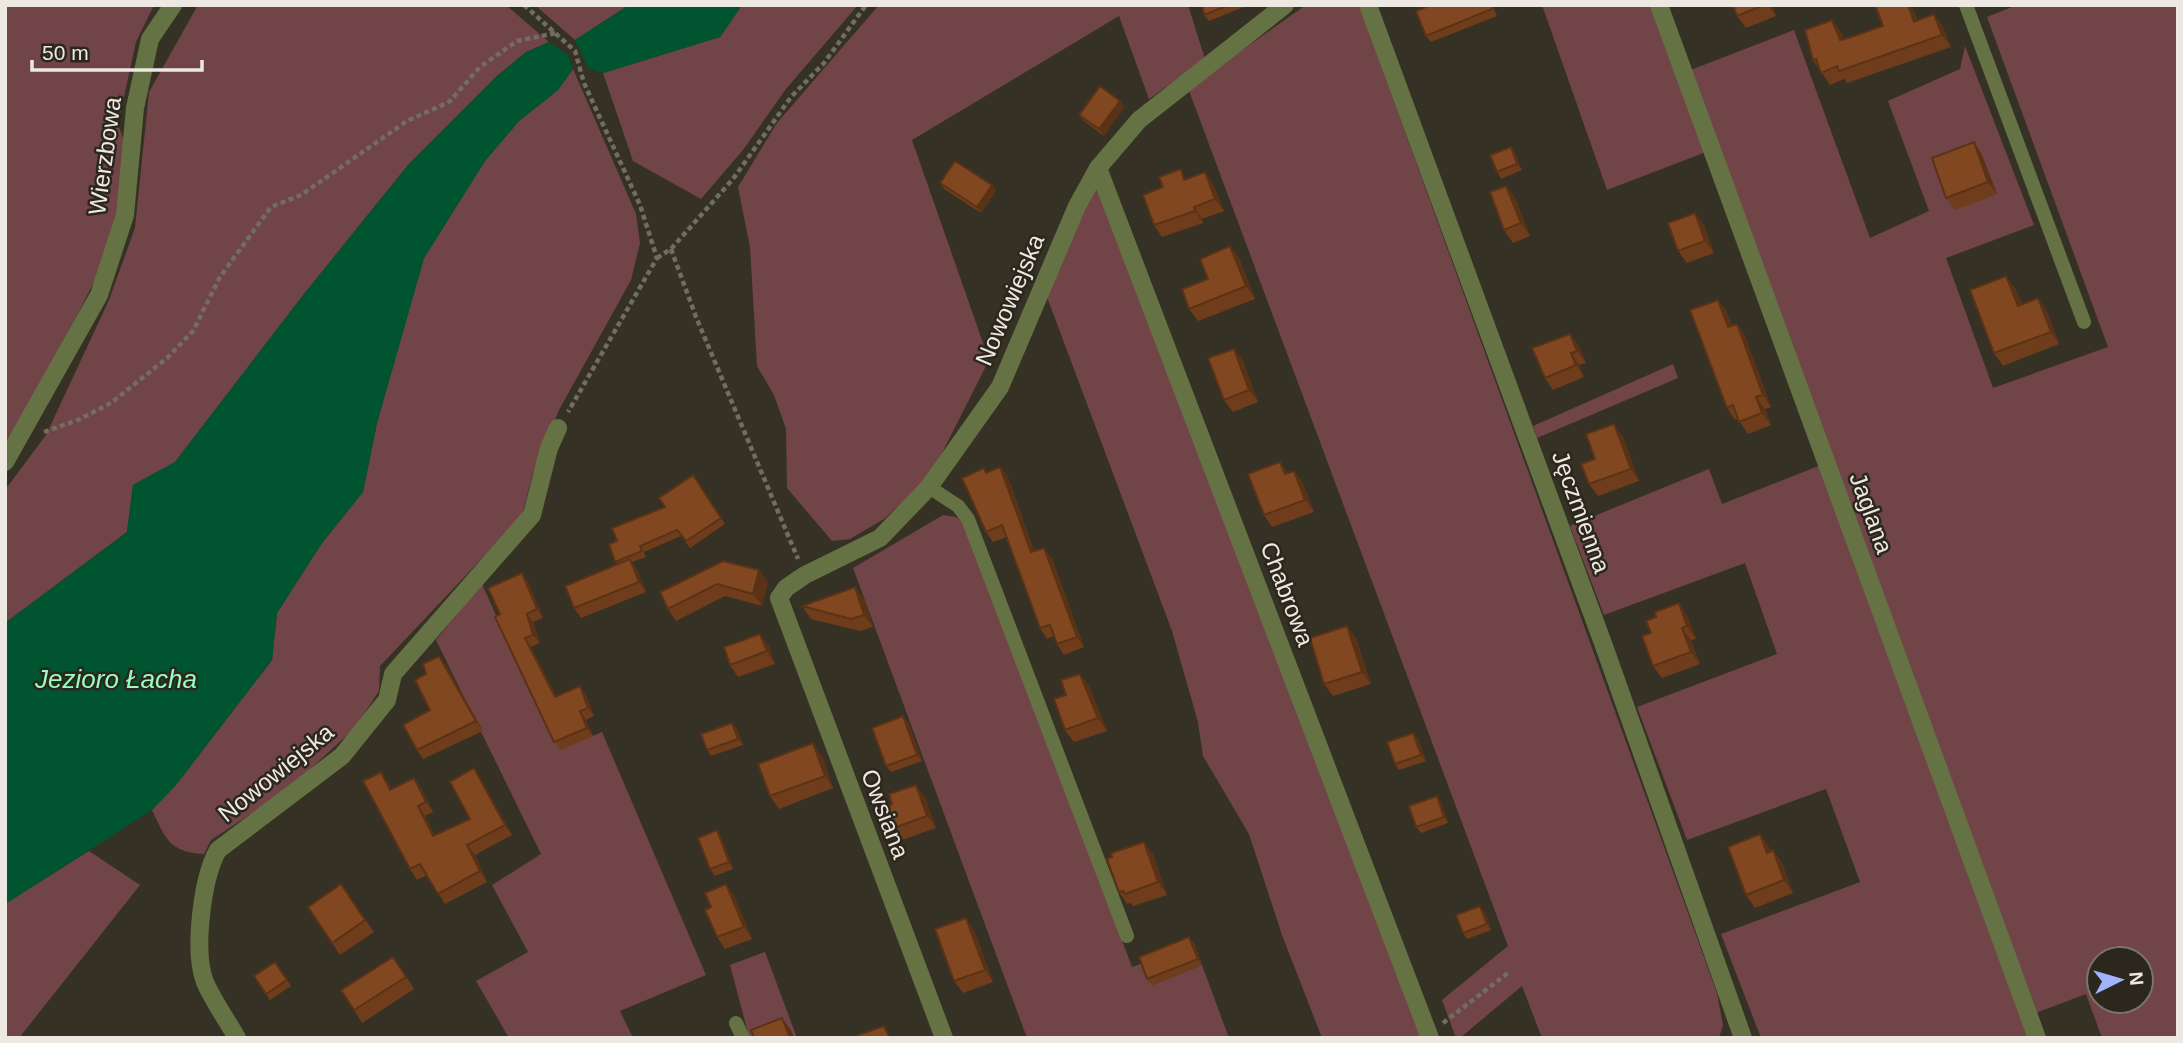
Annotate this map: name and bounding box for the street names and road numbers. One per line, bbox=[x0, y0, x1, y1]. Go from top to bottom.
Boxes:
street label: Wierzbowa bbox=[83, 95, 126, 217]
street label: Nowowiejska bbox=[970, 229, 1050, 370]
street label: Jęczmienna bbox=[1547, 447, 1616, 577]
street label: Jaglana bbox=[1844, 469, 1899, 558]
street label: Chabrowa bbox=[1255, 538, 1320, 650]
street label: Nowowiejska bbox=[213, 718, 339, 827]
street label: Owsiana bbox=[856, 765, 915, 863]

